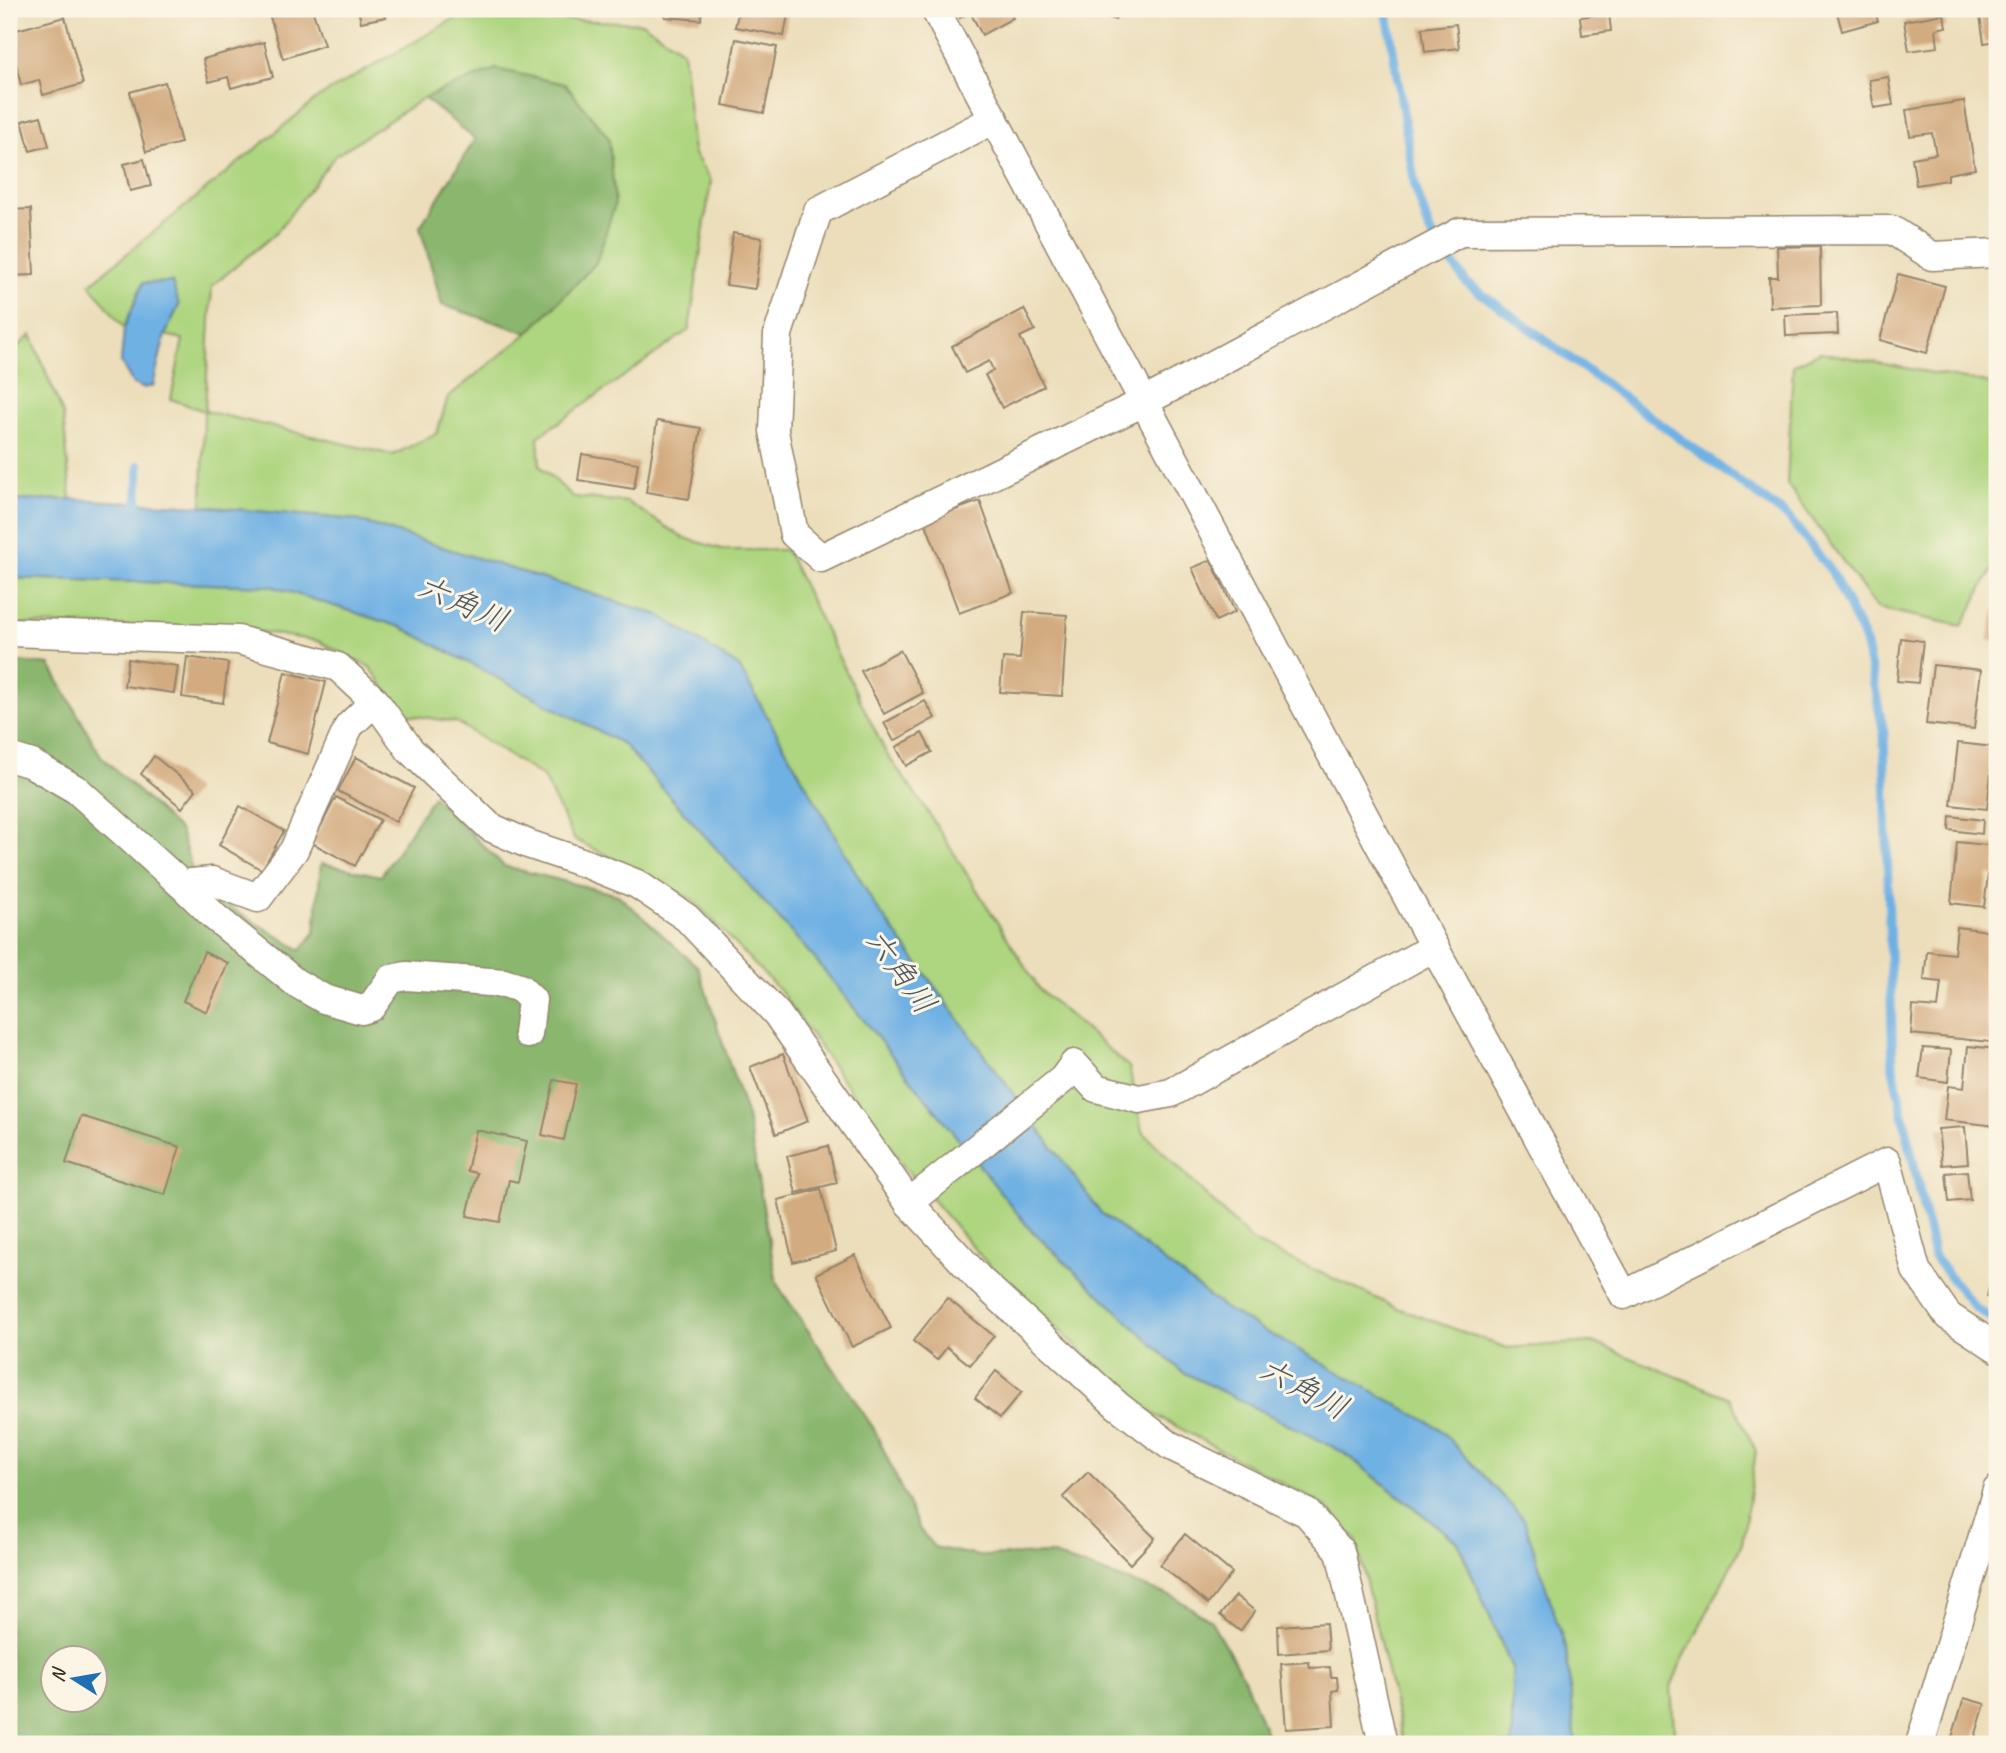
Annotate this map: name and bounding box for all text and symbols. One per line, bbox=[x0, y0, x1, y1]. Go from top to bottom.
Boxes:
water label: 六角川 bbox=[411, 565, 515, 642]
water label: 六角川 bbox=[856, 920, 945, 1022]
water label: 六角川 bbox=[1252, 1348, 1356, 1429]
north arrow bbox=[38, 1644, 108, 1714]
text: N bbox=[45, 1665, 72, 1684]

